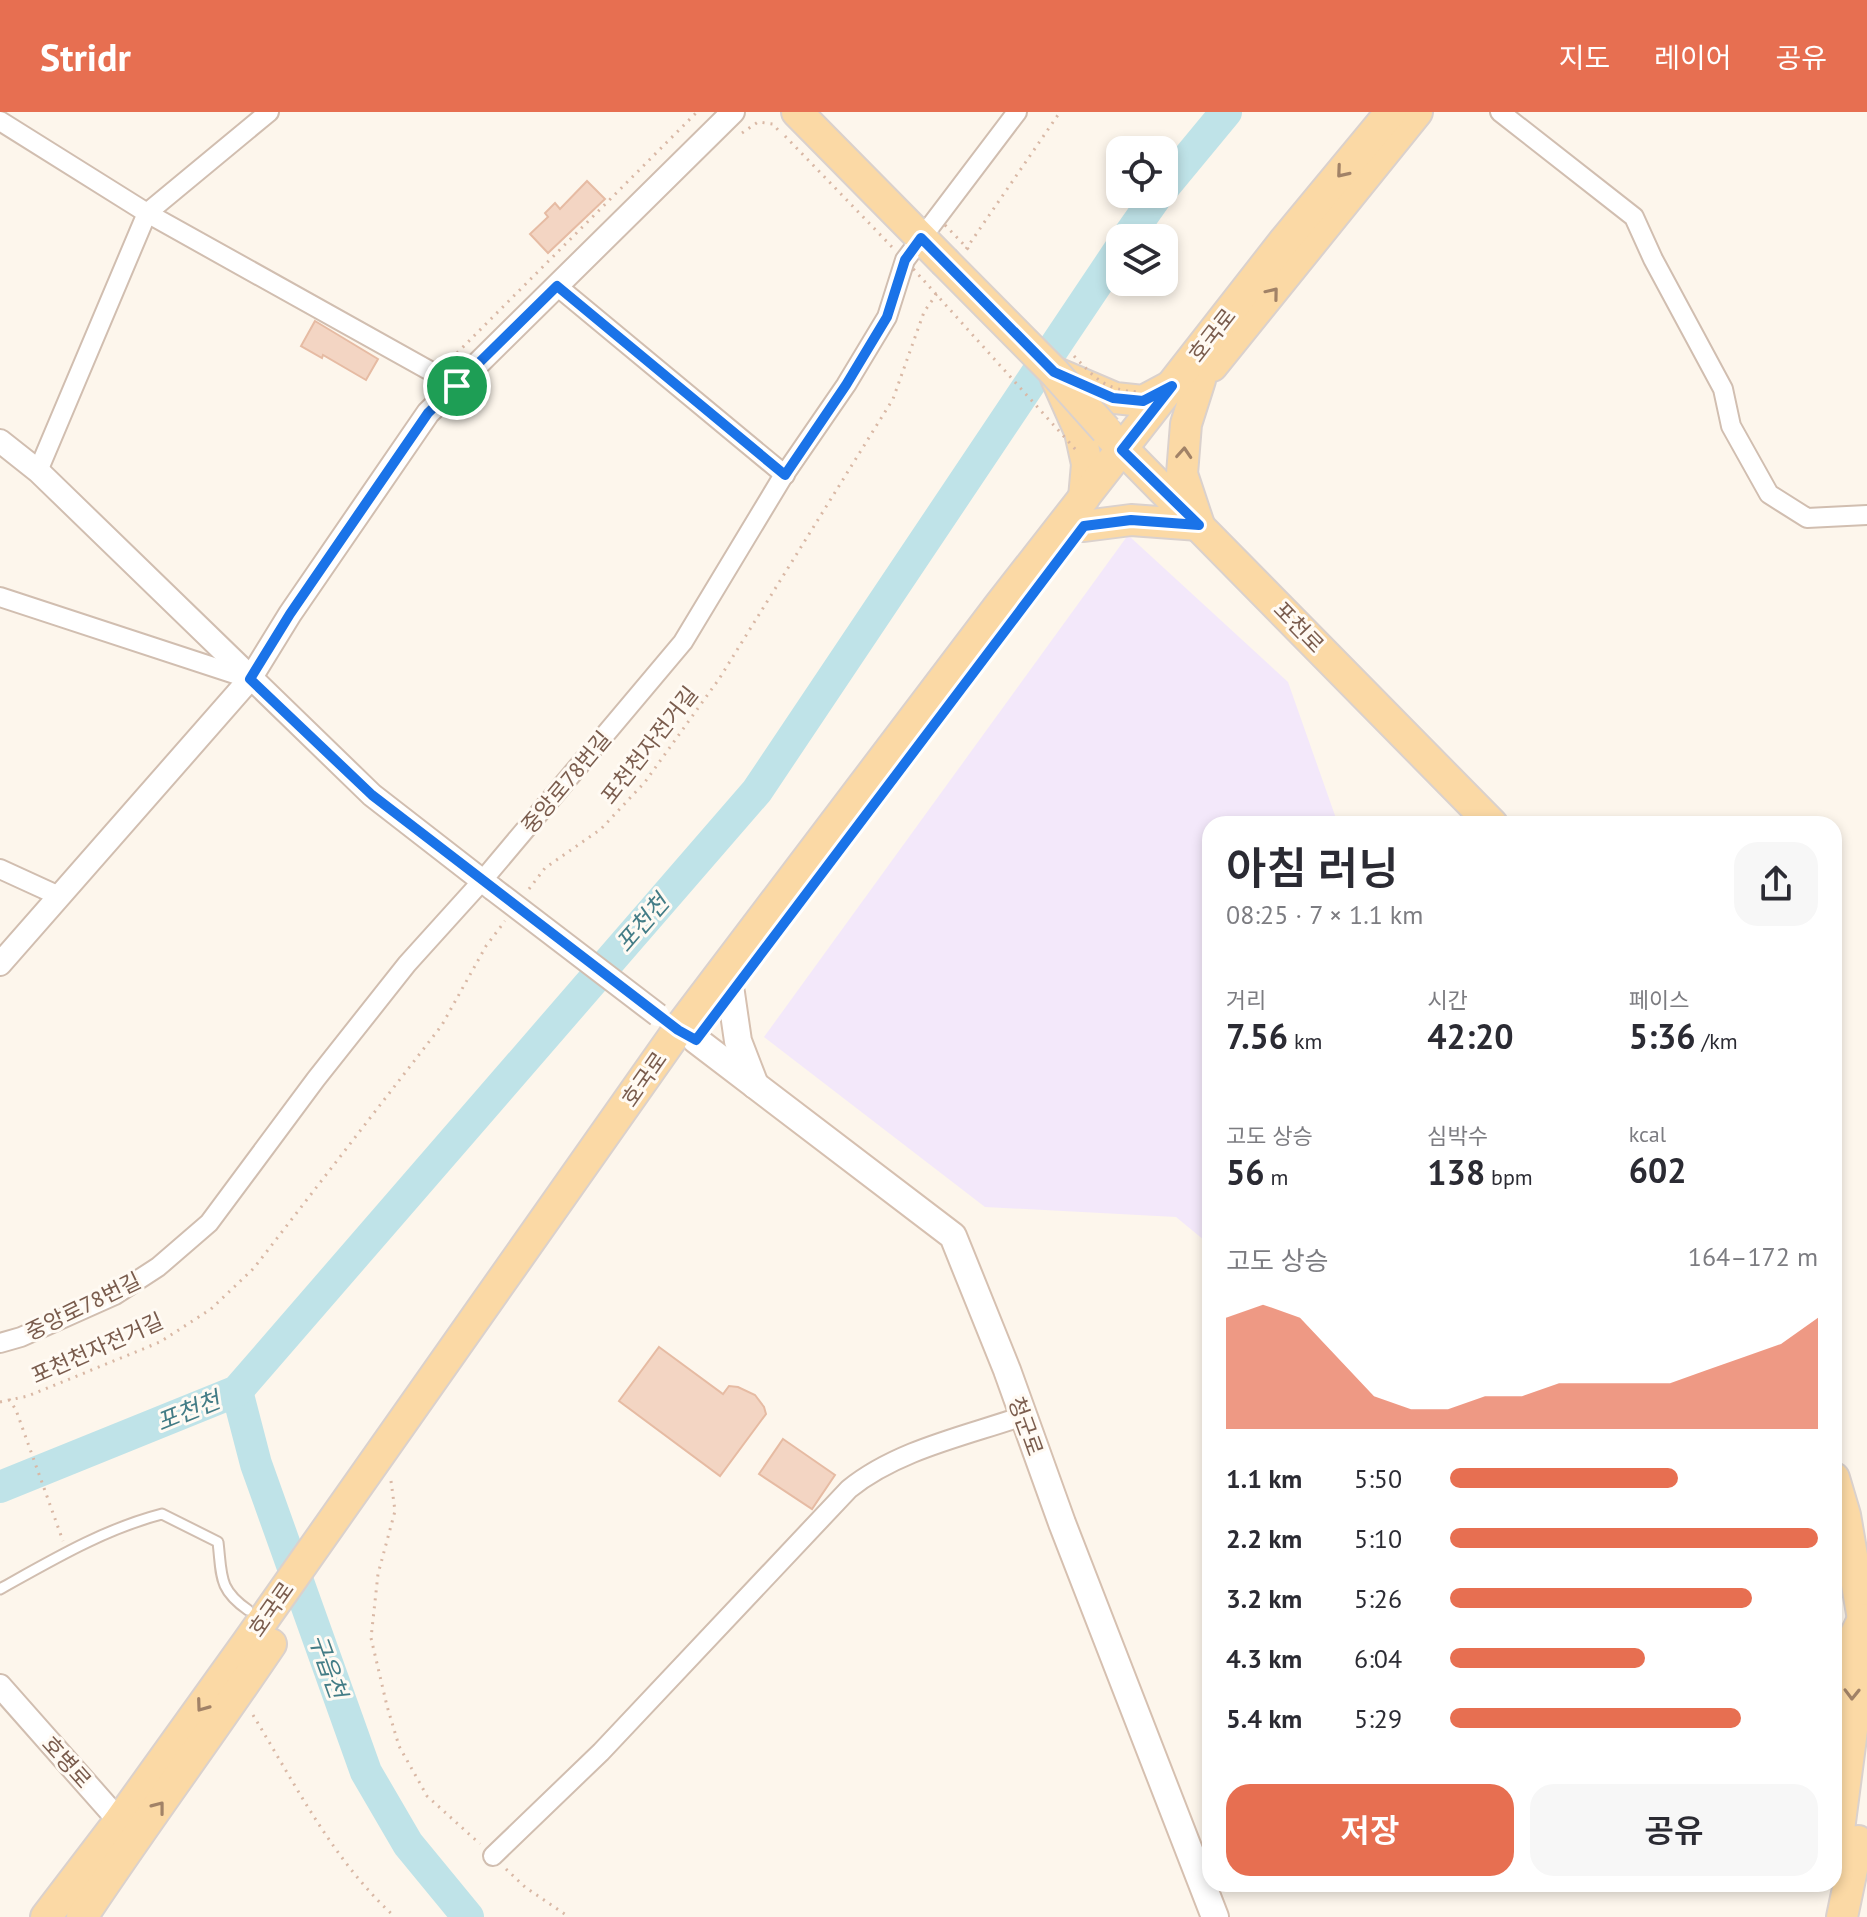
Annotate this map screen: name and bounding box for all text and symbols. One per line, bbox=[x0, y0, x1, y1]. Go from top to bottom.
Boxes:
text: Stridr bbox=[40, 32, 131, 81]
text: 지도 bbox=[1559, 39, 1610, 76]
text: 레이어 bbox=[1654, 39, 1731, 76]
text: 공유 bbox=[1775, 39, 1827, 76]
map controls bbox=[1106, 136, 1178, 296]
button: locate bbox=[1106, 136, 1178, 208]
one-way arrow bbox=[1337, 163, 1352, 177]
button: layers bbox=[1106, 224, 1178, 296]
one-way arrow bbox=[1263, 288, 1278, 302]
street label: 호국로 bbox=[1182, 302, 1242, 368]
pin bbox=[423, 352, 491, 420]
icon: arrive bbox=[435, 364, 479, 408]
one-way arrow bbox=[1175, 446, 1192, 459]
street label: 포천로 bbox=[1268, 595, 1330, 659]
street label: 포천천자전거길 bbox=[594, 681, 704, 809]
street label: 중앙로78번길 bbox=[515, 725, 617, 839]
text: 아침 러닝 bbox=[1226, 839, 1399, 896]
button: share bbox=[1734, 842, 1818, 926]
water label: 포천천 bbox=[609, 886, 677, 958]
text: 08:25 · 7 × 1.1 km bbox=[1226, 898, 1423, 931]
text: 거리 bbox=[1226, 986, 1266, 1014]
text: 시간 bbox=[1427, 986, 1468, 1014]
text: 페이스 bbox=[1629, 986, 1689, 1014]
text: 7.56 bbox=[1226, 1014, 1288, 1058]
text: 42:20 bbox=[1427, 1014, 1514, 1058]
text: 5:36 bbox=[1629, 1014, 1696, 1058]
text: km bbox=[1288, 1027, 1322, 1055]
text: /km bbox=[1696, 1027, 1738, 1055]
street label: 호국로 bbox=[615, 1046, 673, 1112]
text: kcal bbox=[1629, 1120, 1666, 1148]
text: 고도 상승 bbox=[1226, 1122, 1313, 1150]
text: 심박수 bbox=[1427, 1122, 1488, 1150]
text: 602 bbox=[1629, 1148, 1687, 1192]
text: 56 bbox=[1226, 1150, 1265, 1194]
text: 138 bbox=[1427, 1150, 1485, 1194]
text: m bbox=[1265, 1163, 1288, 1191]
text: bpm bbox=[1485, 1163, 1533, 1191]
text: 164–172 m bbox=[1688, 1240, 1818, 1273]
text: 고도 상승 bbox=[1226, 1244, 1329, 1277]
street label: 중앙로78번길 bbox=[21, 1266, 145, 1346]
street label: 포천천자전거길 bbox=[27, 1306, 167, 1390]
water label: 포천천 bbox=[151, 1383, 227, 1438]
street label: 청군로 bbox=[1002, 1393, 1050, 1459]
text: 1.1 km bbox=[1226, 1462, 1302, 1495]
text: 5:50 bbox=[1354, 1462, 1402, 1495]
text: 2.2 km bbox=[1226, 1522, 1302, 1555]
text: 5:10 bbox=[1354, 1522, 1402, 1555]
street label: 호국로 bbox=[242, 1576, 300, 1642]
text: 3.2 km bbox=[1226, 1582, 1302, 1615]
text: 5:26 bbox=[1354, 1582, 1402, 1615]
water label: 구읍천 bbox=[302, 1630, 355, 1705]
text: 4.3 km bbox=[1226, 1642, 1302, 1675]
text: 6:04 bbox=[1354, 1642, 1402, 1675]
one-way arrow bbox=[1844, 1688, 1861, 1701]
one-way arrow bbox=[197, 1698, 212, 1712]
text: 5.4 km bbox=[1226, 1702, 1302, 1735]
text: 5:29 bbox=[1354, 1702, 1402, 1735]
street label: 호병로 bbox=[36, 1730, 98, 1794]
button: 저장 bbox=[1226, 1784, 1514, 1876]
button: 공유 bbox=[1530, 1784, 1818, 1876]
one-way arrow bbox=[149, 1801, 163, 1816]

